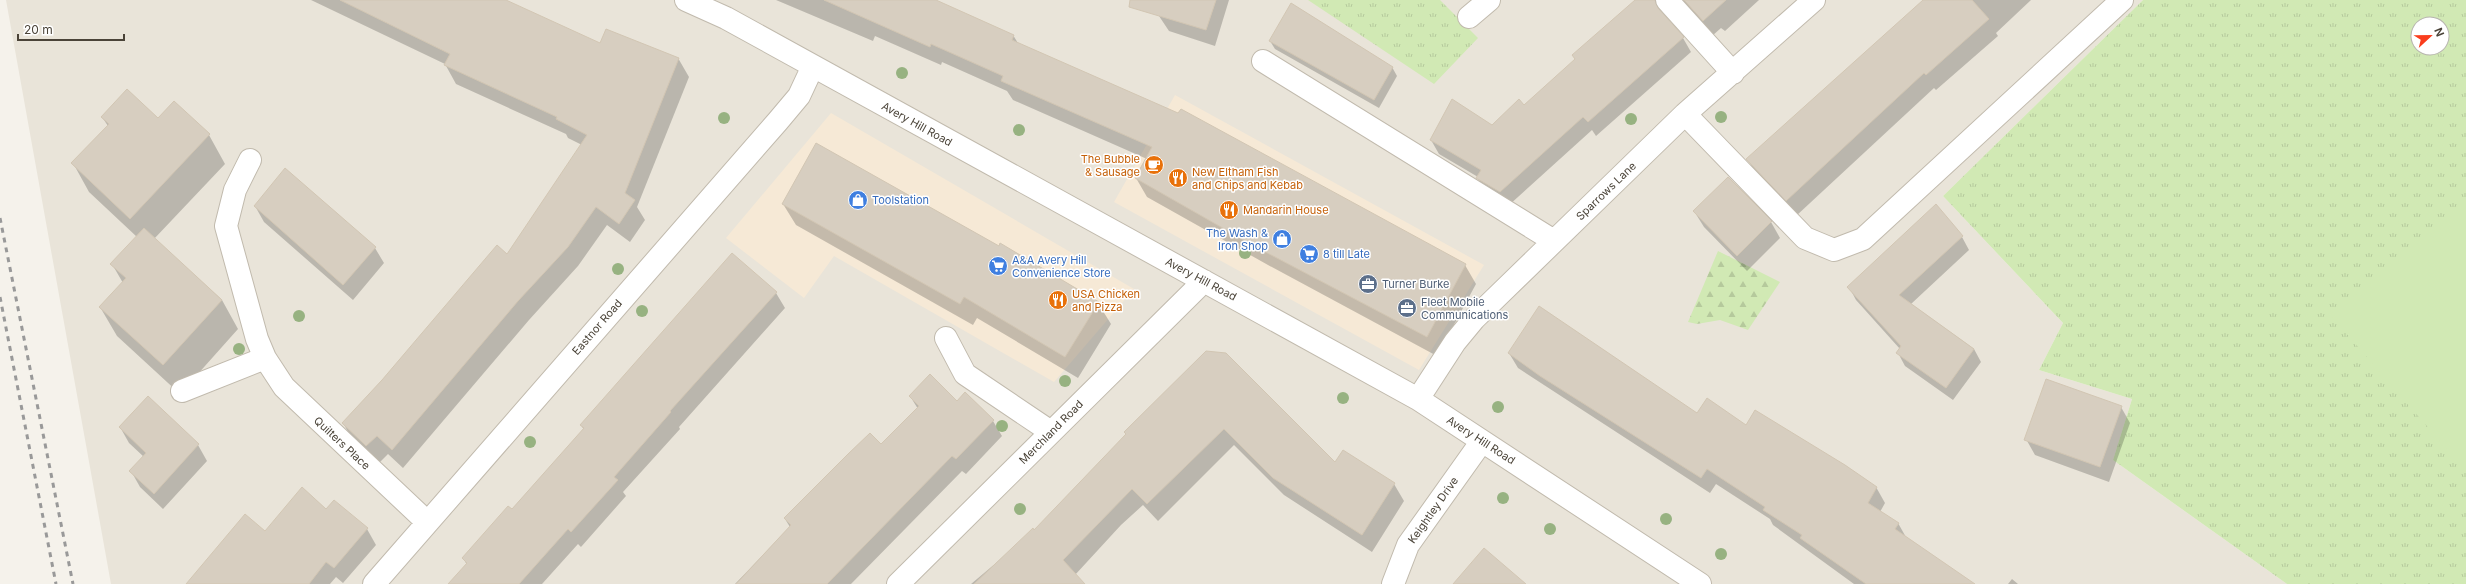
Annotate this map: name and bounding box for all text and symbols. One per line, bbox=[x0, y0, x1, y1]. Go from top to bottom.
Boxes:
scale bar bbox=[18, 16, 124, 42]
north arrow bbox=[2410, 16, 2450, 56]
text: 20 m bbox=[24, 22, 53, 37]
text: N bbox=[2431, 26, 2447, 39]
street label: Avery Hill Road bbox=[879, 99, 955, 149]
place label: The Bubble & Sausage bbox=[1081, 152, 1140, 179]
cafe icon: The Bubble & Sausage bbox=[1143, 154, 1165, 176]
street label: Sparrows Lane bbox=[1573, 159, 1639, 223]
place label: New Eltham Fish and Chips and Kebab bbox=[1192, 165, 1303, 192]
restaurant icon: New Eltham Fish and Chips and Kebab bbox=[1167, 167, 1189, 189]
shop icon: Toolstation bbox=[847, 189, 869, 211]
place label: Toolstation bbox=[872, 193, 929, 207]
restaurant icon: Mandarin House bbox=[1218, 199, 1240, 221]
place label: Mandarin House bbox=[1243, 203, 1329, 217]
place label: The Wash & Iron Shop bbox=[1206, 226, 1268, 253]
shop icon: The Wash & Iron Shop bbox=[1271, 228, 1293, 250]
supermarket icon: 8 till Late bbox=[1298, 243, 1320, 265]
place label: 8 till Late bbox=[1323, 247, 1370, 261]
place label: A&A Avery Hill Convenience Store bbox=[1012, 253, 1111, 280]
street label: Avery Hill Road bbox=[1163, 254, 1239, 304]
supermarket icon: A&A Avery Hill Convenience Store bbox=[987, 255, 1009, 277]
office icon: Turner Burke bbox=[1357, 273, 1379, 295]
place label: Turner Burke bbox=[1382, 277, 1449, 291]
place label: USA Chicken and Pizza bbox=[1072, 287, 1140, 314]
restaurant icon: USA Chicken and Pizza bbox=[1047, 289, 1069, 311]
place label: Fleet Mobile Communications bbox=[1421, 295, 1508, 322]
street label: Eastnor Road bbox=[569, 296, 625, 358]
office icon: Fleet Mobile Communications bbox=[1396, 297, 1418, 319]
street label: Merchland Road bbox=[1016, 397, 1086, 467]
street label: Quilters Place bbox=[311, 413, 373, 473]
street label: Avery Hill Road bbox=[1444, 413, 1518, 467]
street label: Keightley Drive bbox=[1405, 474, 1461, 546]

